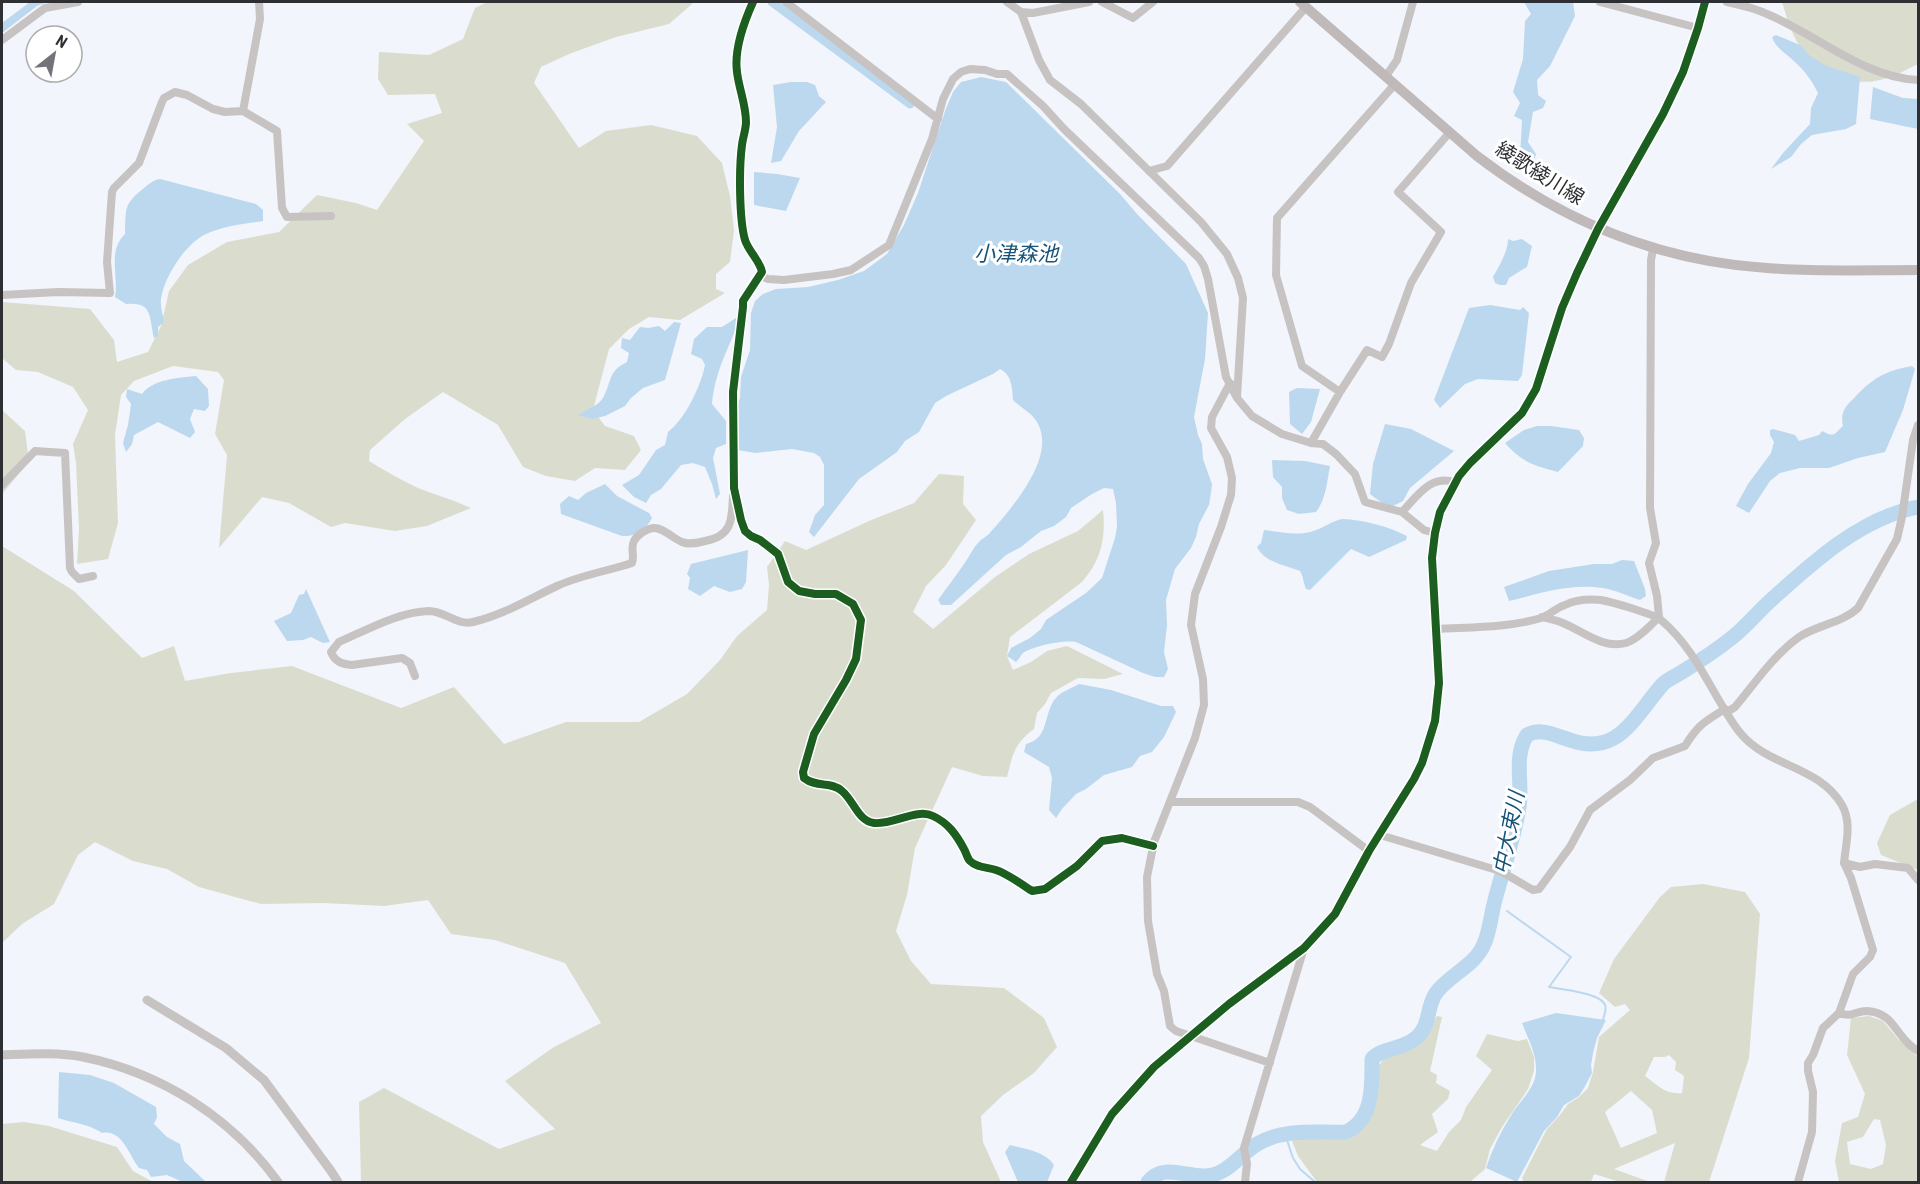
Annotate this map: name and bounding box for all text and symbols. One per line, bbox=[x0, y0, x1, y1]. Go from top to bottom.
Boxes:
north arrow bbox=[24, 24, 84, 84]
text: N bbox=[52, 31, 71, 52]
street label: 綾歌綾川線 bbox=[1491, 136, 1589, 210]
water label: 小津森池 bbox=[974, 242, 1060, 266]
water label: 中大束川 bbox=[1489, 788, 1529, 877]

